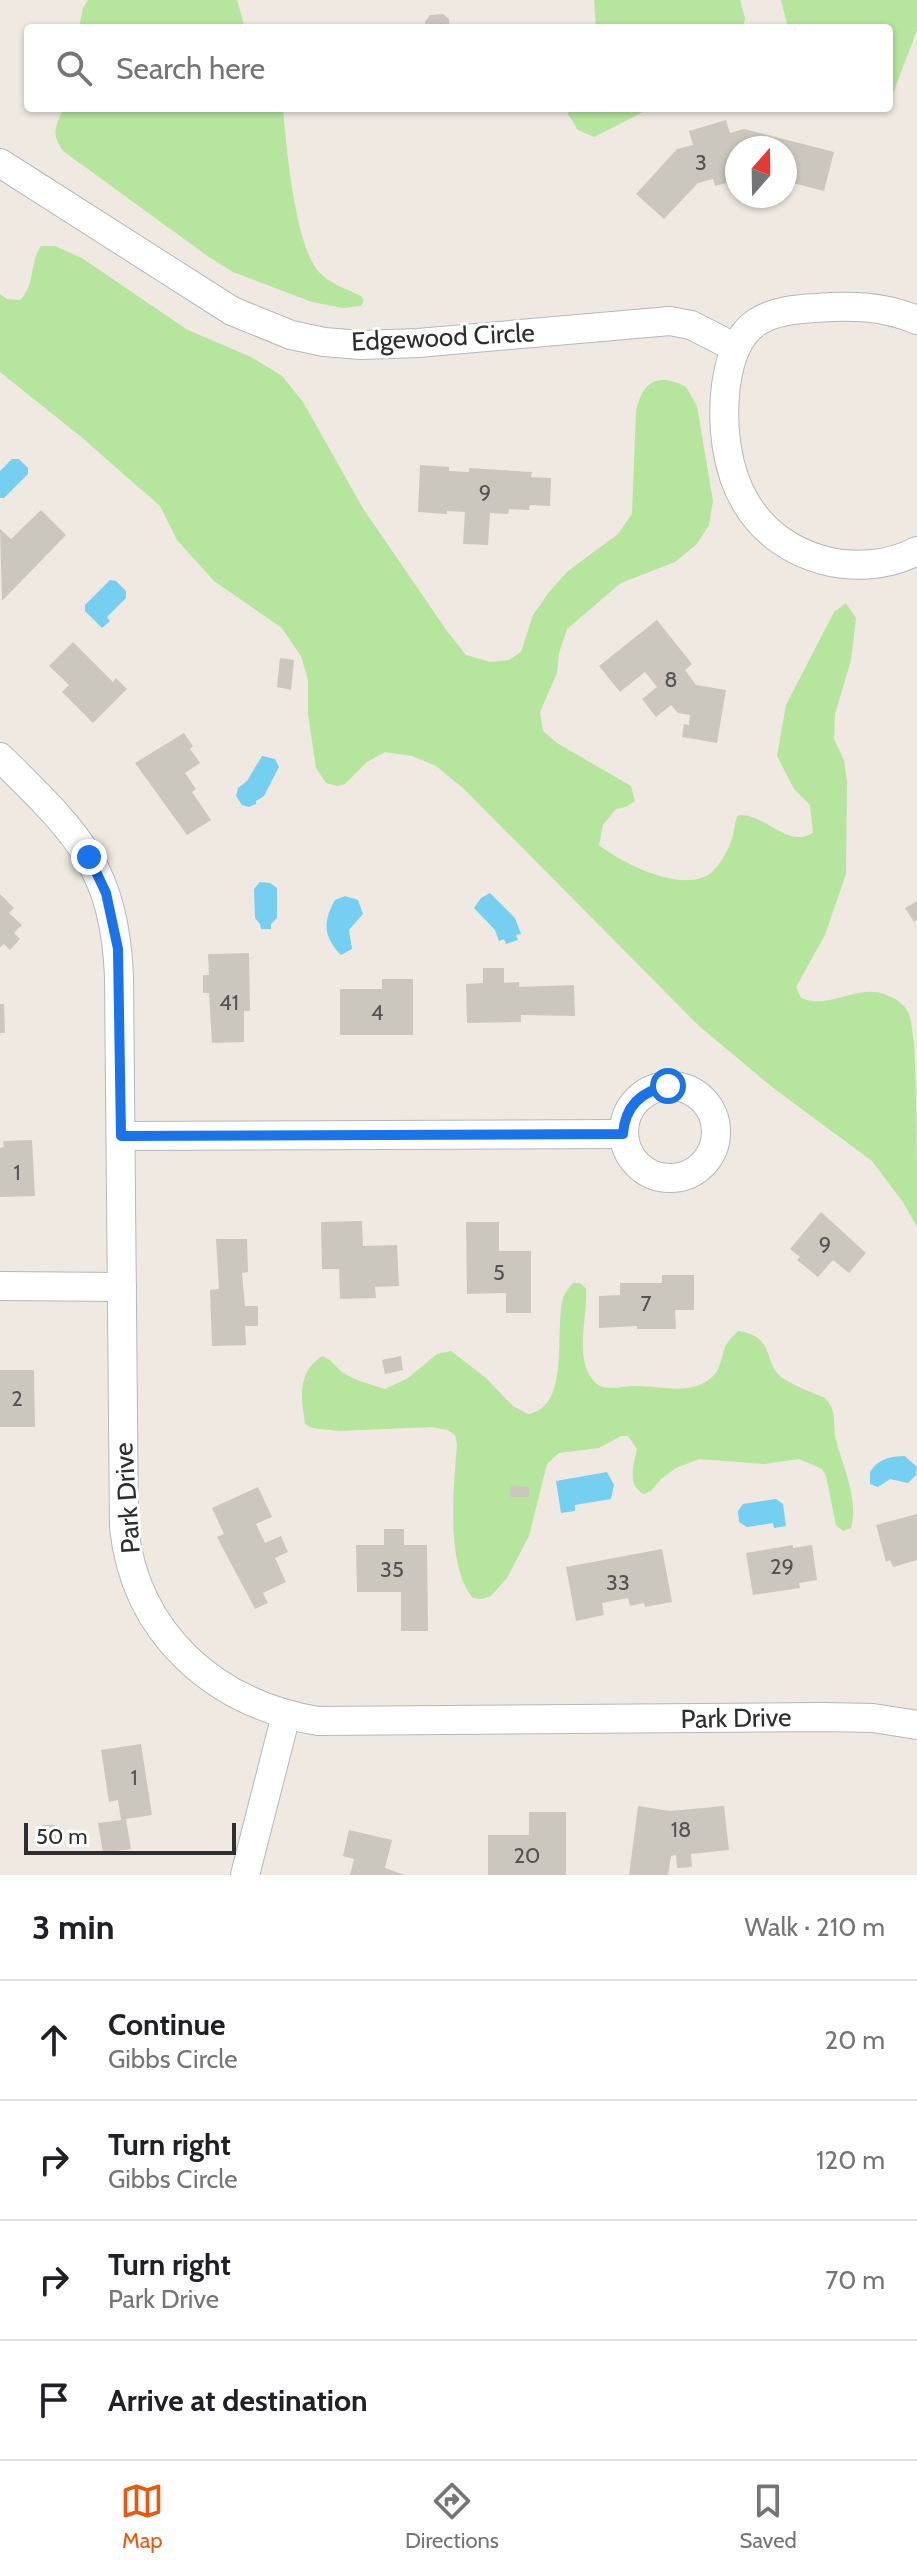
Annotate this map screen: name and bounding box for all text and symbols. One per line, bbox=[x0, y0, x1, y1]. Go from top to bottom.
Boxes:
search box bbox=[24, 24, 893, 112]
icon: search bbox=[52, 46, 96, 90]
text: Search here bbox=[116, 50, 265, 87]
north arrow bbox=[725, 136, 797, 208]
house number: 3 bbox=[695, 149, 707, 176]
street label: Edgewood Circle bbox=[350, 316, 536, 358]
house number: 9 bbox=[479, 479, 491, 506]
house number: 8 bbox=[664, 666, 678, 693]
route end bbox=[71, 839, 107, 875]
house number: 41 bbox=[219, 989, 239, 1016]
house number: 4 bbox=[371, 999, 384, 1026]
route start bbox=[650, 1068, 686, 1104]
house number: 1 bbox=[13, 1159, 21, 1186]
house number: 9 bbox=[819, 1231, 831, 1258]
house number: 5 bbox=[493, 1259, 505, 1286]
house number: 7 bbox=[640, 1290, 652, 1317]
house number: 2 bbox=[11, 1385, 23, 1412]
street label: Park Drive bbox=[107, 1442, 147, 1554]
house number: 29 bbox=[770, 1553, 794, 1580]
house number: 35 bbox=[380, 1556, 404, 1583]
house number: 33 bbox=[606, 1569, 630, 1596]
street label: Park Drive bbox=[680, 1701, 792, 1735]
house number: 1 bbox=[130, 1764, 138, 1791]
house number: 18 bbox=[671, 1816, 691, 1843]
scale bar bbox=[24, 1819, 236, 1855]
text: 50 m bbox=[36, 1823, 88, 1850]
house number: 20 bbox=[514, 1842, 540, 1869]
text: 3 min bbox=[32, 1906, 114, 1948]
text: Walk · 210 m bbox=[744, 1911, 885, 1943]
text: Continue bbox=[108, 2006, 225, 2043]
icon: ahead bbox=[32, 2018, 76, 2062]
text: 20 m bbox=[825, 2024, 885, 2056]
text: Gibbs Circle bbox=[108, 2043, 238, 2075]
text: Turn right bbox=[108, 2126, 231, 2163]
icon: right bbox=[32, 2138, 76, 2182]
text: 120 m bbox=[816, 2144, 885, 2176]
text: Gibbs Circle bbox=[108, 2163, 238, 2195]
text: Turn right bbox=[108, 2246, 231, 2283]
icon: right bbox=[32, 2258, 76, 2302]
text: 70 m bbox=[825, 2264, 885, 2296]
text: Park Drive bbox=[108, 2283, 219, 2315]
icon: arrive bbox=[32, 2378, 76, 2422]
text: Arrive at destination bbox=[108, 2382, 368, 2419]
tab: Map bbox=[120, 2479, 164, 2554]
tab: Directions bbox=[405, 2479, 499, 2554]
tab: Saved bbox=[740, 2479, 797, 2554]

